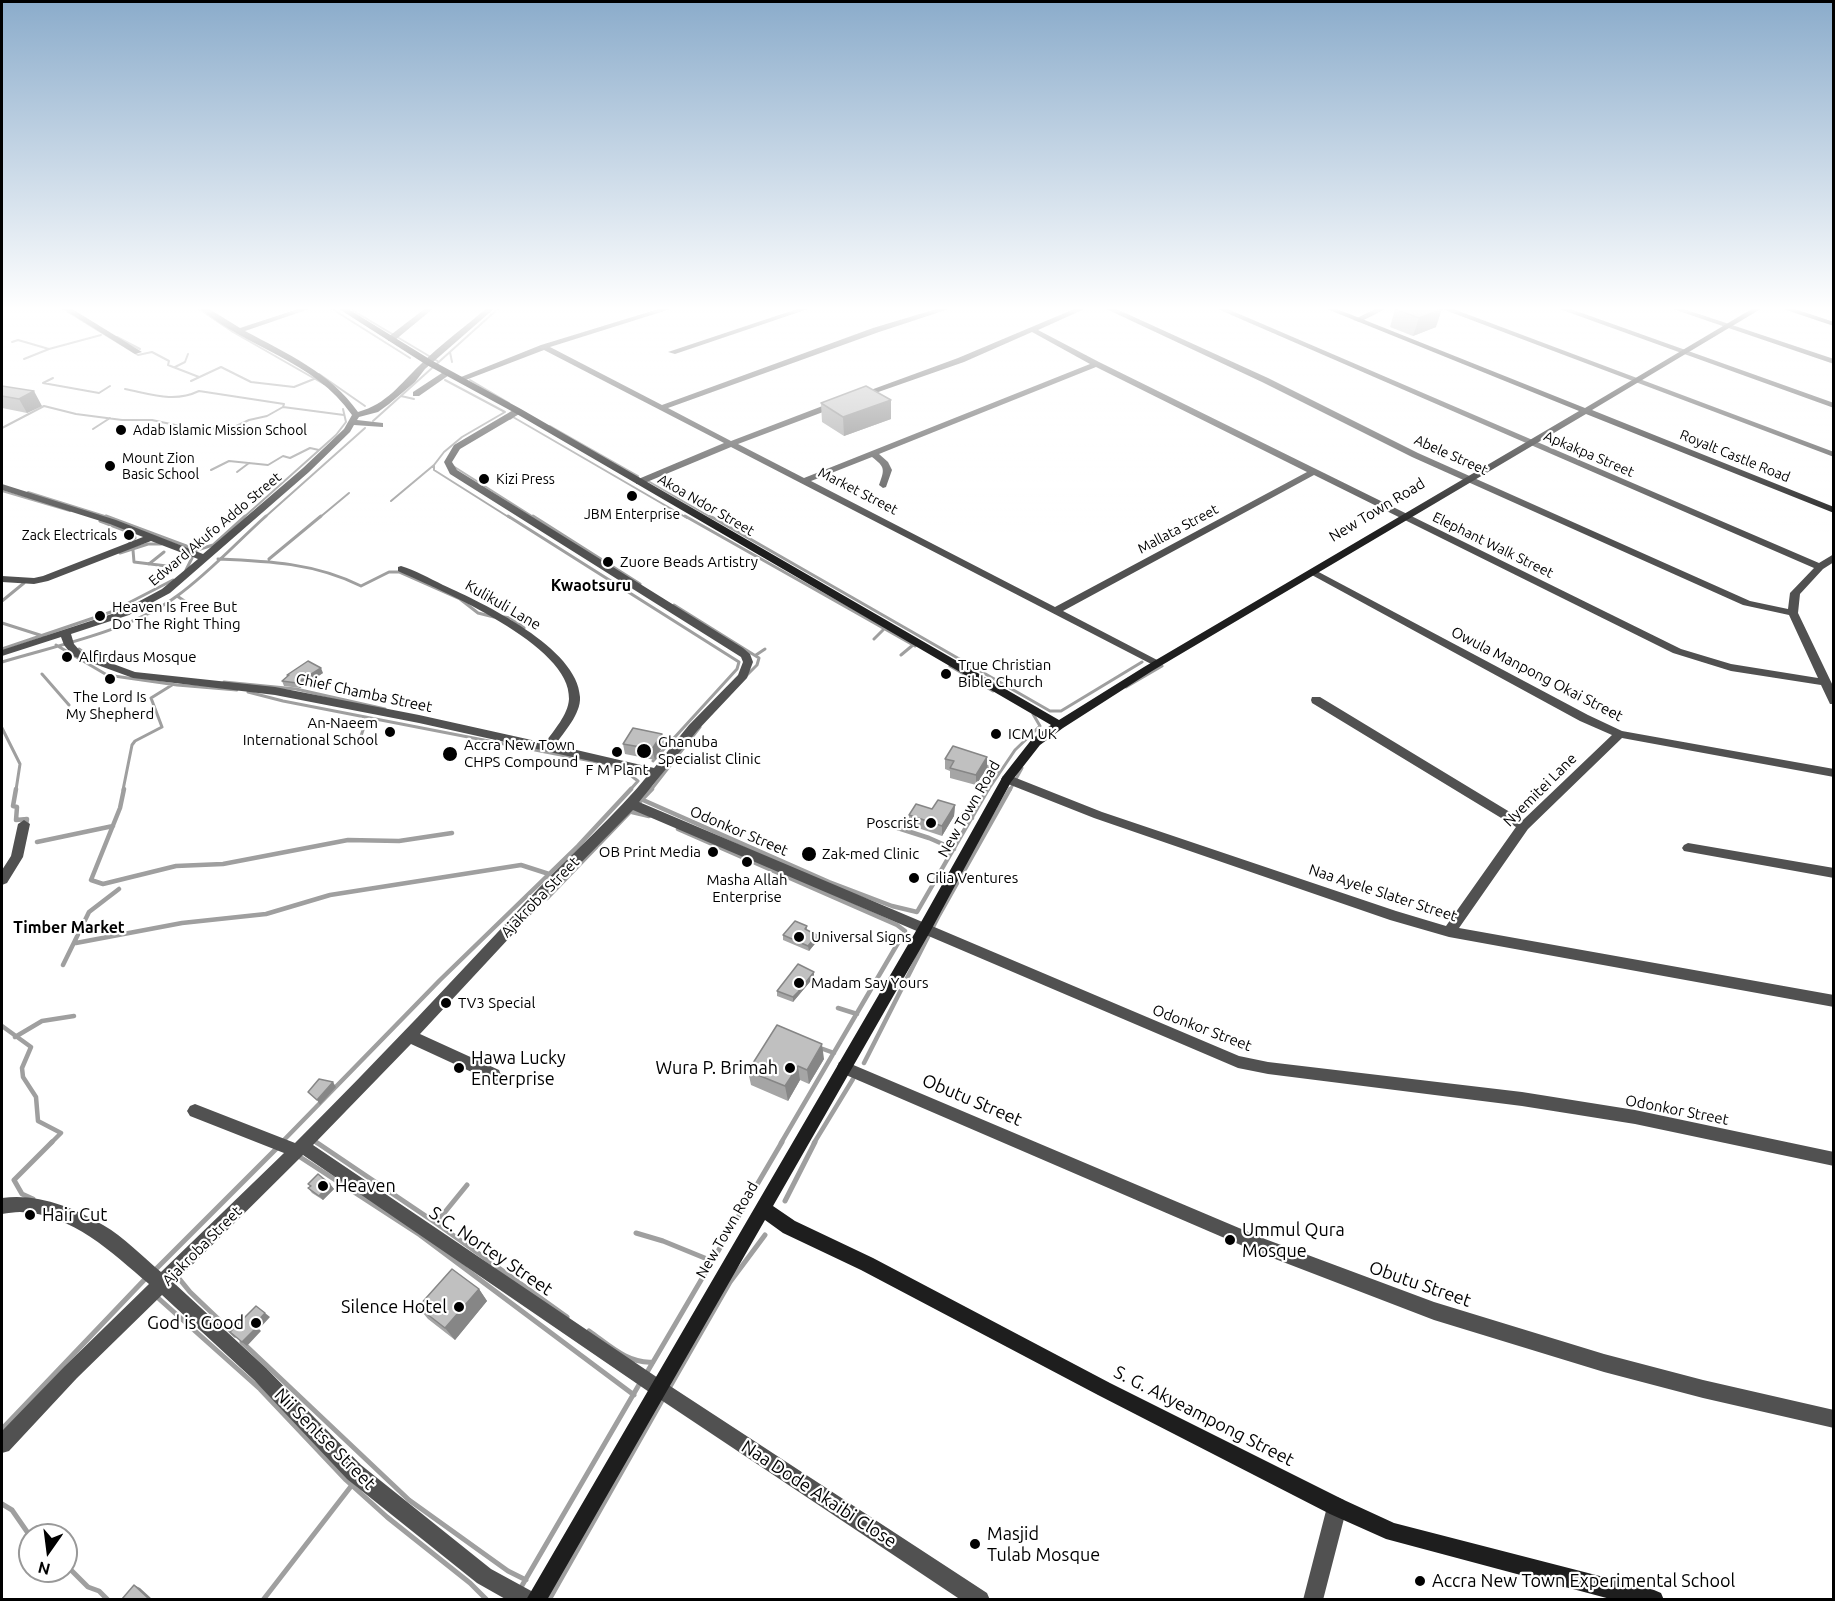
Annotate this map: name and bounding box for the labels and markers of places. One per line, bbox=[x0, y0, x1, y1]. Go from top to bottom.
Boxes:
place label: Adab Islamic Mission School bbox=[133, 422, 307, 438]
marker: Adab Islamic Mission School bbox=[114, 423, 128, 437]
place label: Mount Zion Basic School bbox=[122, 450, 199, 482]
marker: Mount Zion Basic School bbox=[103, 459, 117, 473]
place label: Kizi Press bbox=[496, 471, 555, 487]
marker: Kizi Press bbox=[477, 472, 491, 486]
marker: JBM Enterprise bbox=[625, 489, 639, 503]
place label: JBM Enterprise bbox=[584, 506, 680, 522]
place label: Zack Electricals bbox=[22, 527, 117, 543]
marker: Zack Electricals bbox=[122, 528, 136, 542]
place label: Zuore Beads Artistry bbox=[620, 553, 758, 571]
marker: Zuore Beads Artistry bbox=[601, 555, 615, 569]
place label: Heaven Is Free But Do The Right Thing bbox=[112, 598, 241, 633]
marker: Heaven Is Free But Do The Right Thing bbox=[93, 609, 107, 623]
place label: Alfirdaus Mosque bbox=[79, 648, 197, 666]
marker: Alfirdaus Mosque bbox=[60, 650, 74, 664]
place label: True Christian Bible Church bbox=[958, 656, 1051, 691]
marker: True Christian Bible Church bbox=[939, 667, 953, 681]
marker: The Lord Is My Shepherd bbox=[103, 672, 117, 686]
place label: The Lord Is My Shepherd bbox=[66, 688, 154, 723]
place label: An-Naeem International School bbox=[243, 714, 378, 749]
marker: An-Naeem International School bbox=[383, 725, 397, 739]
place label: ICM UK bbox=[1008, 725, 1057, 743]
marker: ICM UK bbox=[989, 727, 1003, 741]
place label: Ghanuba Specialist Clinic bbox=[658, 733, 761, 768]
place label: Accra New Town CHPS Compound bbox=[464, 736, 578, 771]
marker: Ghanuba Specialist Clinic bbox=[635, 742, 653, 760]
marker: Accra New Town CHPS Compound bbox=[441, 745, 459, 763]
marker: F M Plant bbox=[610, 745, 624, 759]
place label: F M Plant bbox=[586, 761, 648, 779]
place label: Poscrist bbox=[866, 814, 919, 832]
marker: Poscrist bbox=[924, 816, 938, 830]
place label: OB Print Media bbox=[599, 843, 701, 861]
marker: OB Print Media bbox=[706, 845, 720, 859]
marker: Zak-med Clinic bbox=[800, 845, 818, 863]
place label: Zak-med Clinic bbox=[822, 845, 919, 863]
marker: Masha Allah Enterprise bbox=[740, 855, 754, 869]
place label: Cilia Ventures bbox=[926, 869, 1018, 887]
place label: Masha Allah Enterprise bbox=[707, 871, 787, 906]
marker: Cilia Ventures bbox=[907, 871, 921, 885]
place label: Universal Signs bbox=[811, 928, 911, 946]
marker: Universal Signs bbox=[792, 930, 806, 944]
place label: Madam Say Yours bbox=[811, 974, 928, 992]
marker: Madam Say Yours bbox=[792, 976, 806, 990]
place label: TV3 Special bbox=[458, 994, 535, 1012]
marker: TV3 Special bbox=[439, 996, 453, 1010]
place label: Hawa Lucky Enterprise bbox=[471, 1047, 566, 1090]
place label: Wura P. Brimah bbox=[656, 1057, 778, 1079]
marker: Hawa Lucky Enterprise bbox=[452, 1061, 466, 1075]
marker: Wura P. Brimah bbox=[783, 1061, 797, 1075]
place label: Heaven bbox=[335, 1175, 396, 1197]
marker: Heaven bbox=[316, 1179, 330, 1193]
place label: Hair Cut bbox=[42, 1204, 107, 1226]
marker: Hair Cut bbox=[23, 1208, 37, 1222]
place label: Ummul Qura Mosque bbox=[1242, 1219, 1345, 1262]
marker: Ummul Qura Mosque bbox=[1223, 1233, 1237, 1247]
place label: Silence Hotel bbox=[341, 1296, 447, 1318]
marker: Silence Hotel bbox=[452, 1300, 466, 1314]
place label: God is Good bbox=[147, 1312, 244, 1334]
marker: God is Good bbox=[249, 1316, 263, 1330]
place label: Masjid Tulab Mosque bbox=[987, 1523, 1100, 1565]
marker: Masjid Tulab Mosque bbox=[968, 1537, 982, 1551]
place label: Accra New Town Experimental School bbox=[1432, 1570, 1735, 1592]
marker: Accra New Town Experimental School bbox=[1413, 1574, 1427, 1588]

